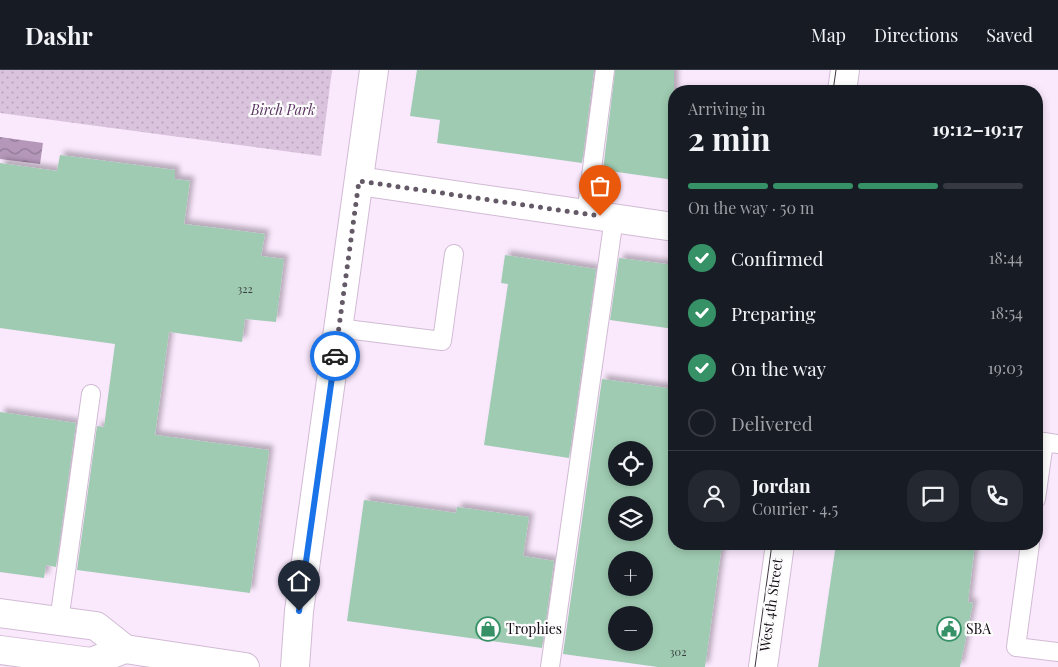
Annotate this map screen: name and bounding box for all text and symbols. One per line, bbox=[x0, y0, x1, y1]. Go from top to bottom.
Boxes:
text: Dashr bbox=[25, 19, 93, 51]
text: Map bbox=[811, 23, 846, 47]
text: Directions bbox=[874, 23, 958, 47]
text: Saved bbox=[986, 23, 1033, 47]
text: Arriving in bbox=[688, 98, 766, 119]
park label: Birch Park bbox=[250, 100, 315, 119]
text: 19:12–19:17 bbox=[932, 115, 1023, 141]
text: 2 min bbox=[688, 116, 771, 159]
pin bbox=[579, 165, 621, 216]
icon: bag bbox=[586, 172, 614, 200]
text: On the way · 50 m bbox=[688, 197, 814, 218]
icon: check bbox=[688, 244, 716, 272]
text: Confirmed bbox=[731, 245, 824, 271]
text: 18:44 bbox=[989, 247, 1023, 268]
house number: 322 bbox=[237, 281, 253, 296]
icon: check bbox=[688, 299, 716, 327]
text: Preparing bbox=[731, 300, 816, 326]
text: 18:54 bbox=[990, 302, 1023, 323]
courier bbox=[310, 331, 360, 381]
icon: car bbox=[321, 342, 349, 370]
icon: check bbox=[688, 354, 716, 382]
text: On the way bbox=[731, 355, 826, 381]
text: 19:03 bbox=[988, 357, 1023, 378]
text: Delivered bbox=[731, 410, 813, 436]
map controls bbox=[608, 441, 653, 651]
button: locate bbox=[608, 441, 653, 486]
button: person bbox=[688, 470, 740, 522]
button: chat bbox=[907, 470, 959, 522]
button: phone bbox=[971, 470, 1023, 522]
text: Jordan bbox=[752, 472, 811, 498]
button: layers bbox=[608, 496, 653, 541]
text: Courier · 4.5 bbox=[752, 498, 838, 519]
button: + bbox=[608, 551, 653, 596]
street label: West 4th Street bbox=[754, 556, 787, 654]
pin bbox=[278, 560, 320, 611]
icon: home bbox=[285, 567, 313, 595]
button: − bbox=[608, 606, 653, 651]
shop icon: Trophies bbox=[475, 616, 501, 642]
public building icon: SBA bbox=[936, 616, 962, 642]
place label: Trophies bbox=[506, 619, 562, 638]
place label: SBA bbox=[966, 619, 991, 638]
house number: 302 bbox=[670, 644, 686, 659]

